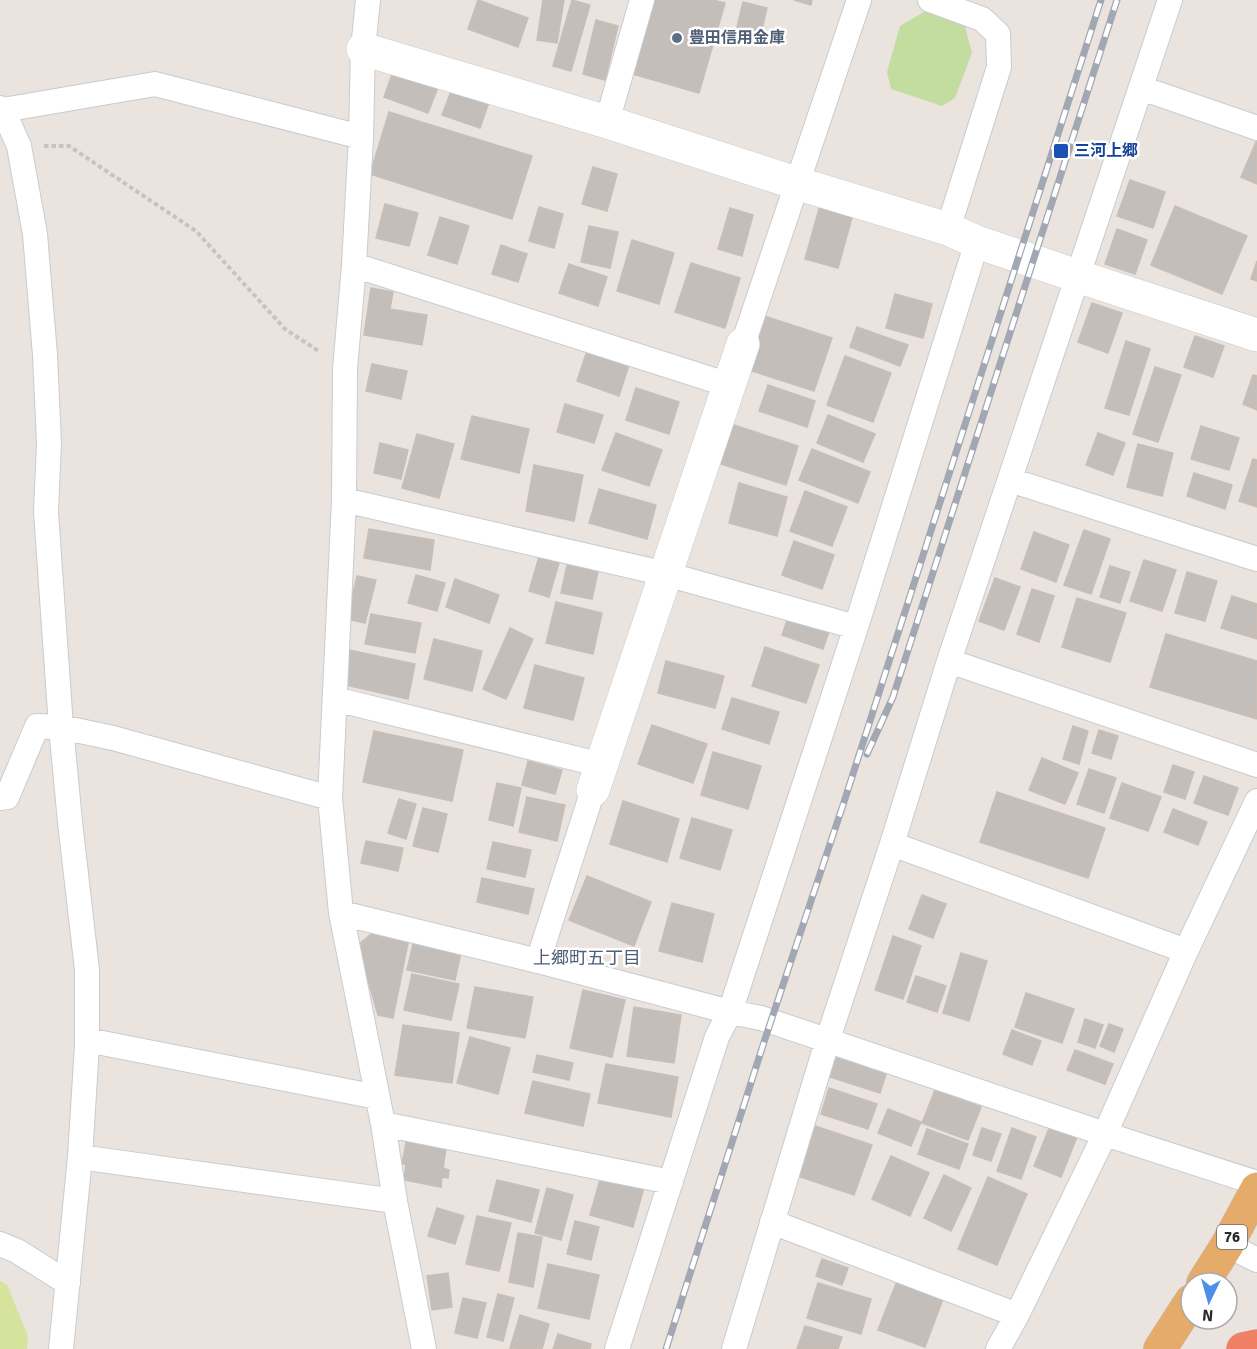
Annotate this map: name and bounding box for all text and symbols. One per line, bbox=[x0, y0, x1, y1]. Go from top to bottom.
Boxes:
place label: 豊田信用金庫 bbox=[689, 28, 785, 48]
marker: 豊田信用金庫 bbox=[670, 31, 684, 45]
place label: 三河上郷 bbox=[1074, 141, 1138, 161]
marker: 三河上郷 bbox=[1052, 142, 1070, 160]
district label: 上郷町五丁目 bbox=[533, 947, 641, 969]
road number: 76 bbox=[1217, 1225, 1247, 1249]
north arrow bbox=[1179, 1271, 1239, 1331]
text: N bbox=[1201, 1304, 1214, 1325]

